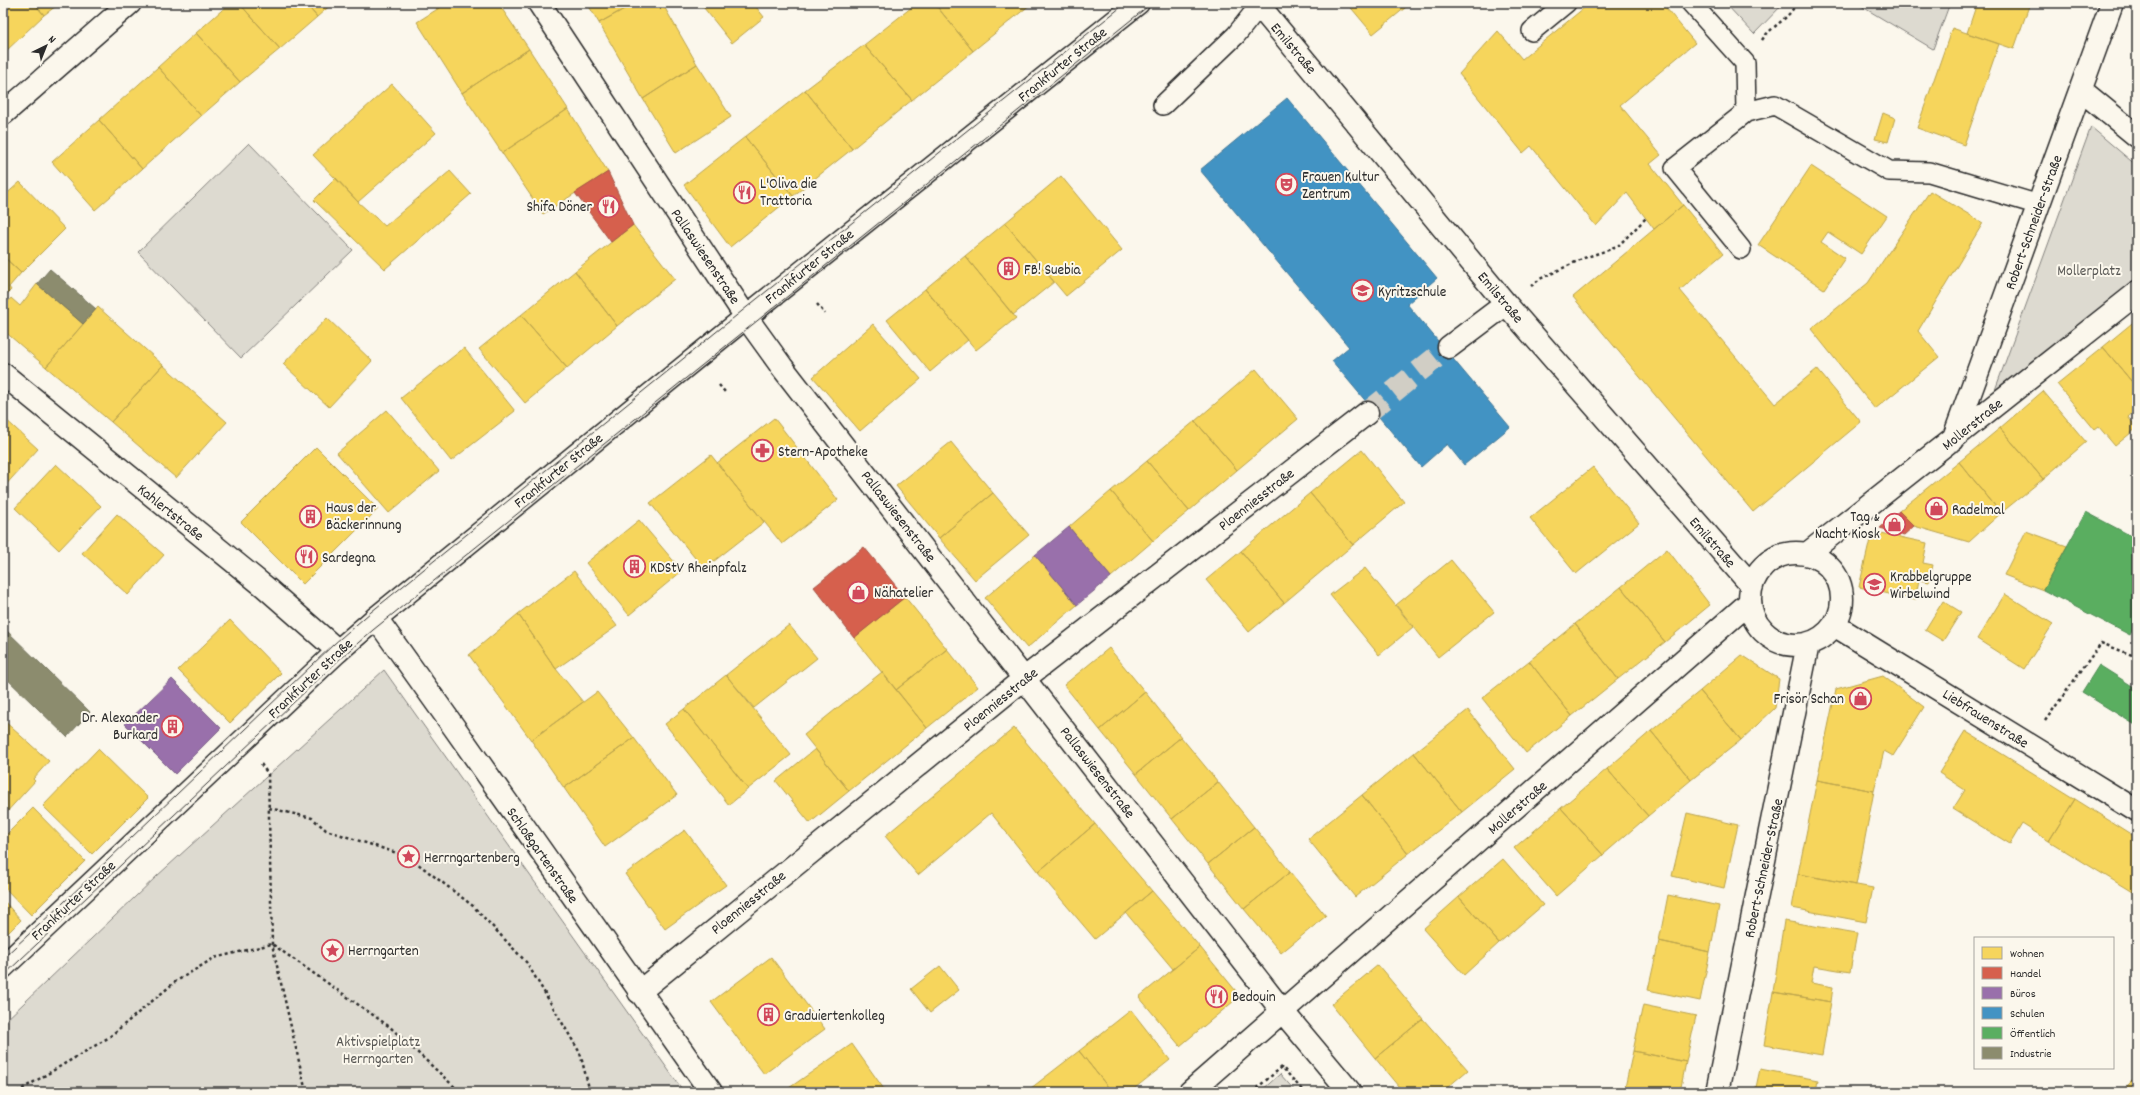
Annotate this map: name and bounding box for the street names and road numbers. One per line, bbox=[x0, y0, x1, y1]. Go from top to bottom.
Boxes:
street label: Emilstraße bbox=[1264, 19, 1321, 80]
street label: Frankfurter Straße bbox=[1014, 22, 1113, 108]
street label: Robert-Schneider-Straße bbox=[2000, 152, 2070, 293]
street label: Pallaswiesenstraße bbox=[664, 205, 745, 310]
street label: Frankfurter Straße bbox=[761, 224, 860, 310]
street label: Emilstraße bbox=[1471, 268, 1528, 329]
street label: Mollerstraße bbox=[1938, 394, 2009, 457]
street label: Frankfurter Straße bbox=[510, 428, 609, 514]
street label: Ploenniesstraße bbox=[1214, 464, 1300, 537]
street label: Pallaswiesenstraße bbox=[854, 467, 941, 568]
street label: Kahlertstraße bbox=[132, 480, 208, 548]
street label: Emilstraße bbox=[1683, 513, 1740, 574]
street label: Frankfurter Straße bbox=[264, 634, 359, 725]
street label: Ploenniesstraße bbox=[959, 663, 1044, 738]
street label: Liebfrauenstraße bbox=[1938, 684, 2033, 755]
street label: Pallaswiesenstraße bbox=[1053, 723, 1140, 824]
street label: Mollerstraße bbox=[1484, 776, 1553, 841]
street label: Robert-Schneider-Straße bbox=[1739, 796, 1791, 940]
street label: Schloßgartenstraße bbox=[500, 803, 583, 909]
street label: Frankfurter Straße bbox=[27, 856, 122, 947]
street label: Ploenniesstraße bbox=[707, 866, 792, 941]

